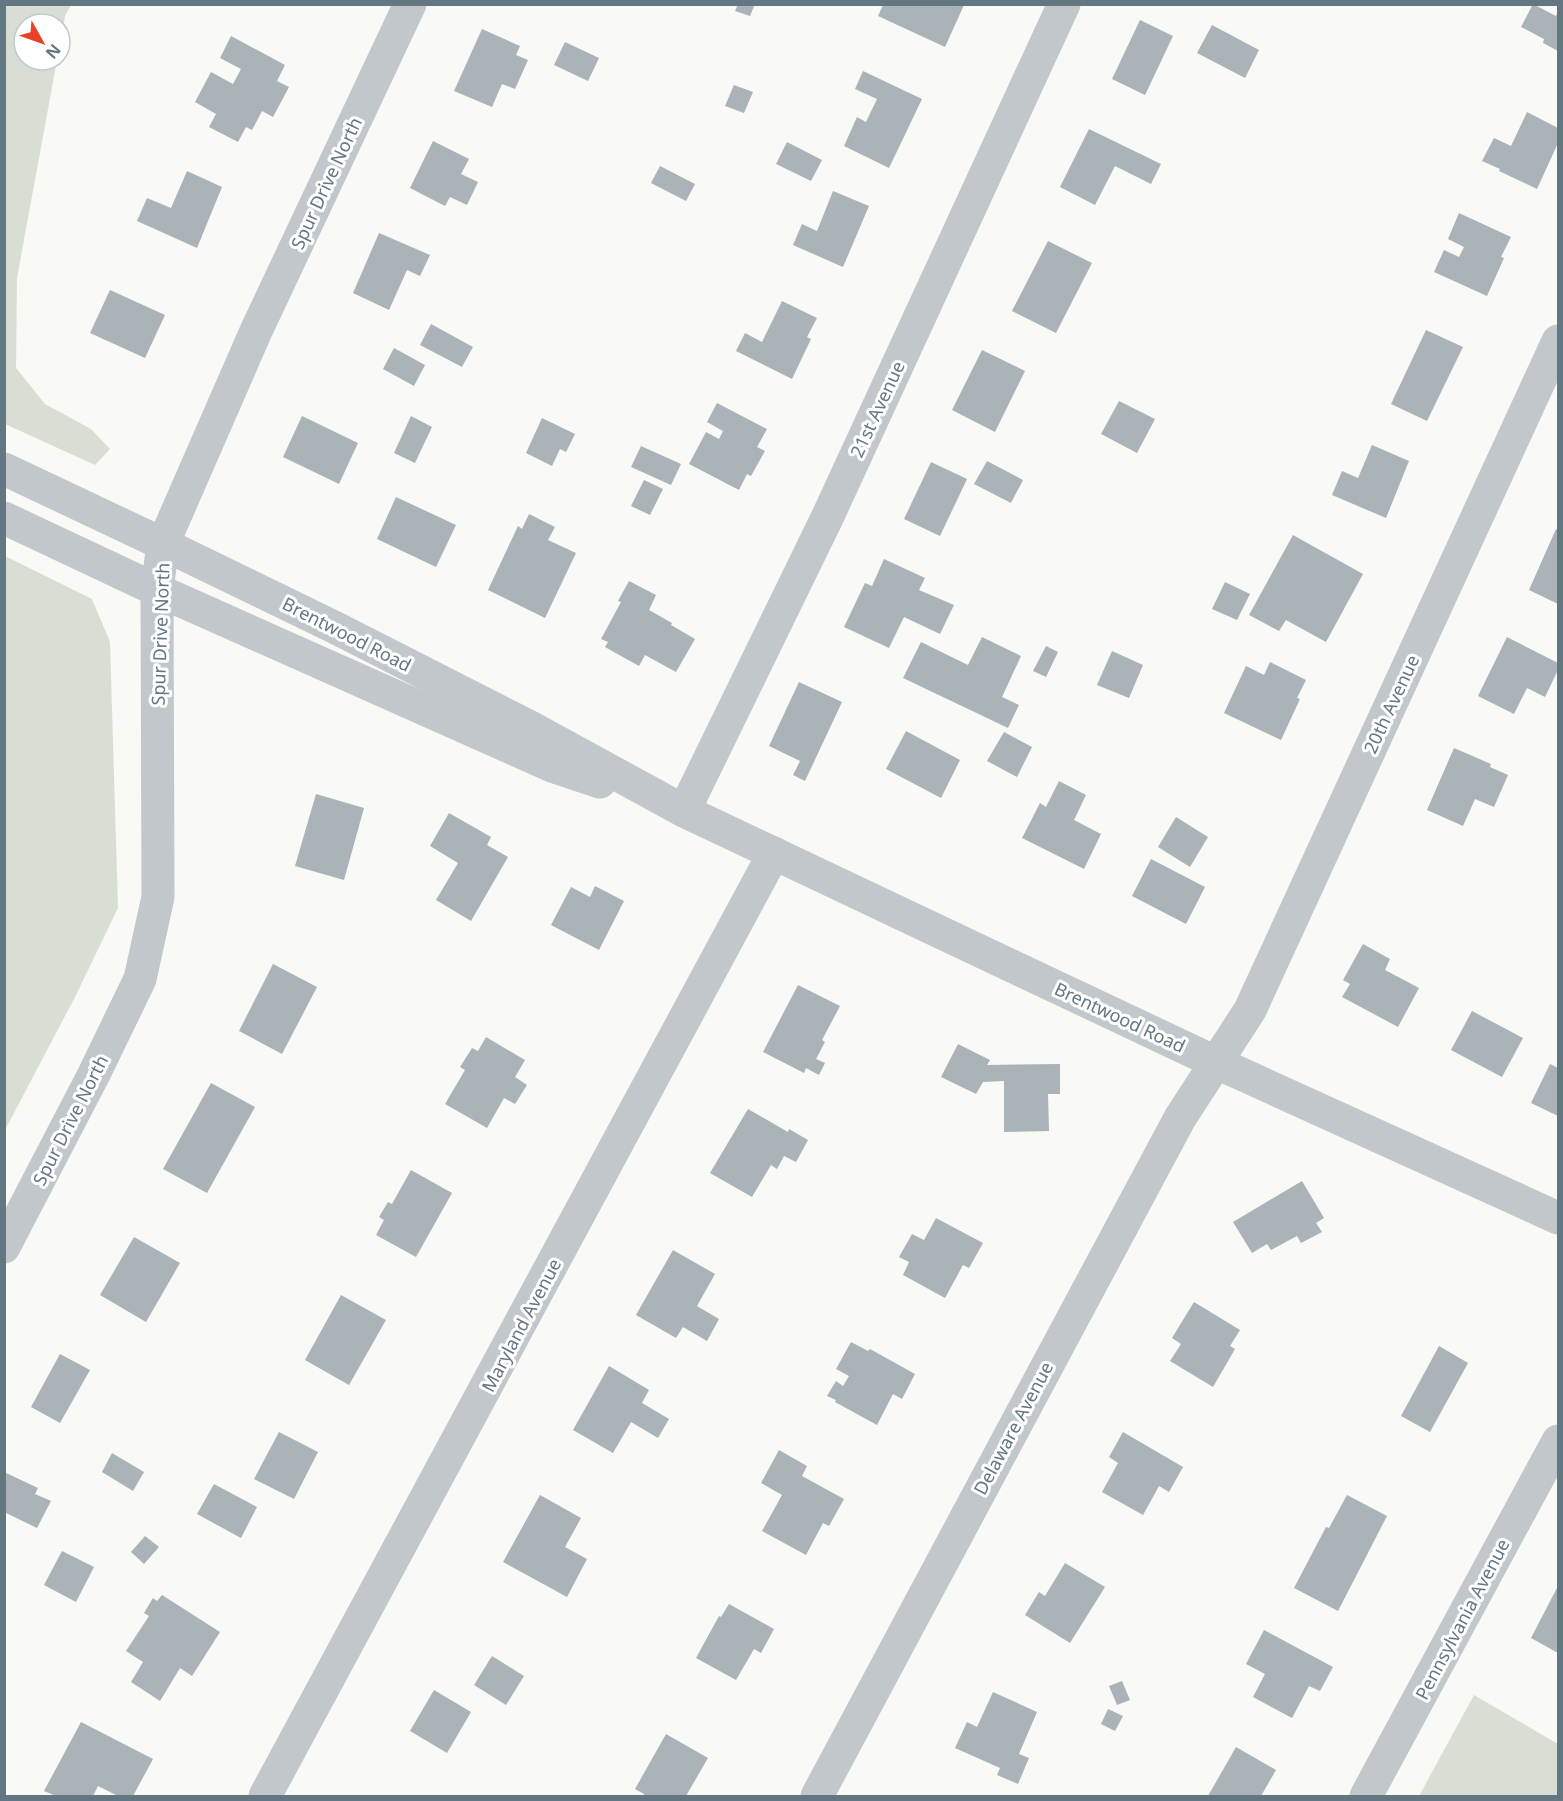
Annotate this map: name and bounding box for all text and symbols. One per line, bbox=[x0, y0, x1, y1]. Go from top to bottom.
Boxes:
north arrow bbox=[12, 12, 72, 72]
text: N bbox=[41, 40, 66, 64]
street label: Spur Drive North bbox=[285, 113, 367, 253]
street label: 21st Avenue bbox=[844, 357, 910, 461]
street label: Spur Drive North bbox=[146, 562, 174, 706]
street label: Brentwood Road bbox=[279, 591, 415, 677]
street label: 20th Avenue bbox=[1358, 651, 1424, 757]
street label: Brentwood Road bbox=[1051, 976, 1189, 1058]
street label: Spur Drive North bbox=[27, 1051, 113, 1189]
street label: Maryland Avenue bbox=[476, 1254, 566, 1396]
street label: Delaware Avenue bbox=[968, 1357, 1058, 1499]
street label: Pennsylvania Avenue bbox=[1409, 1534, 1515, 1704]

